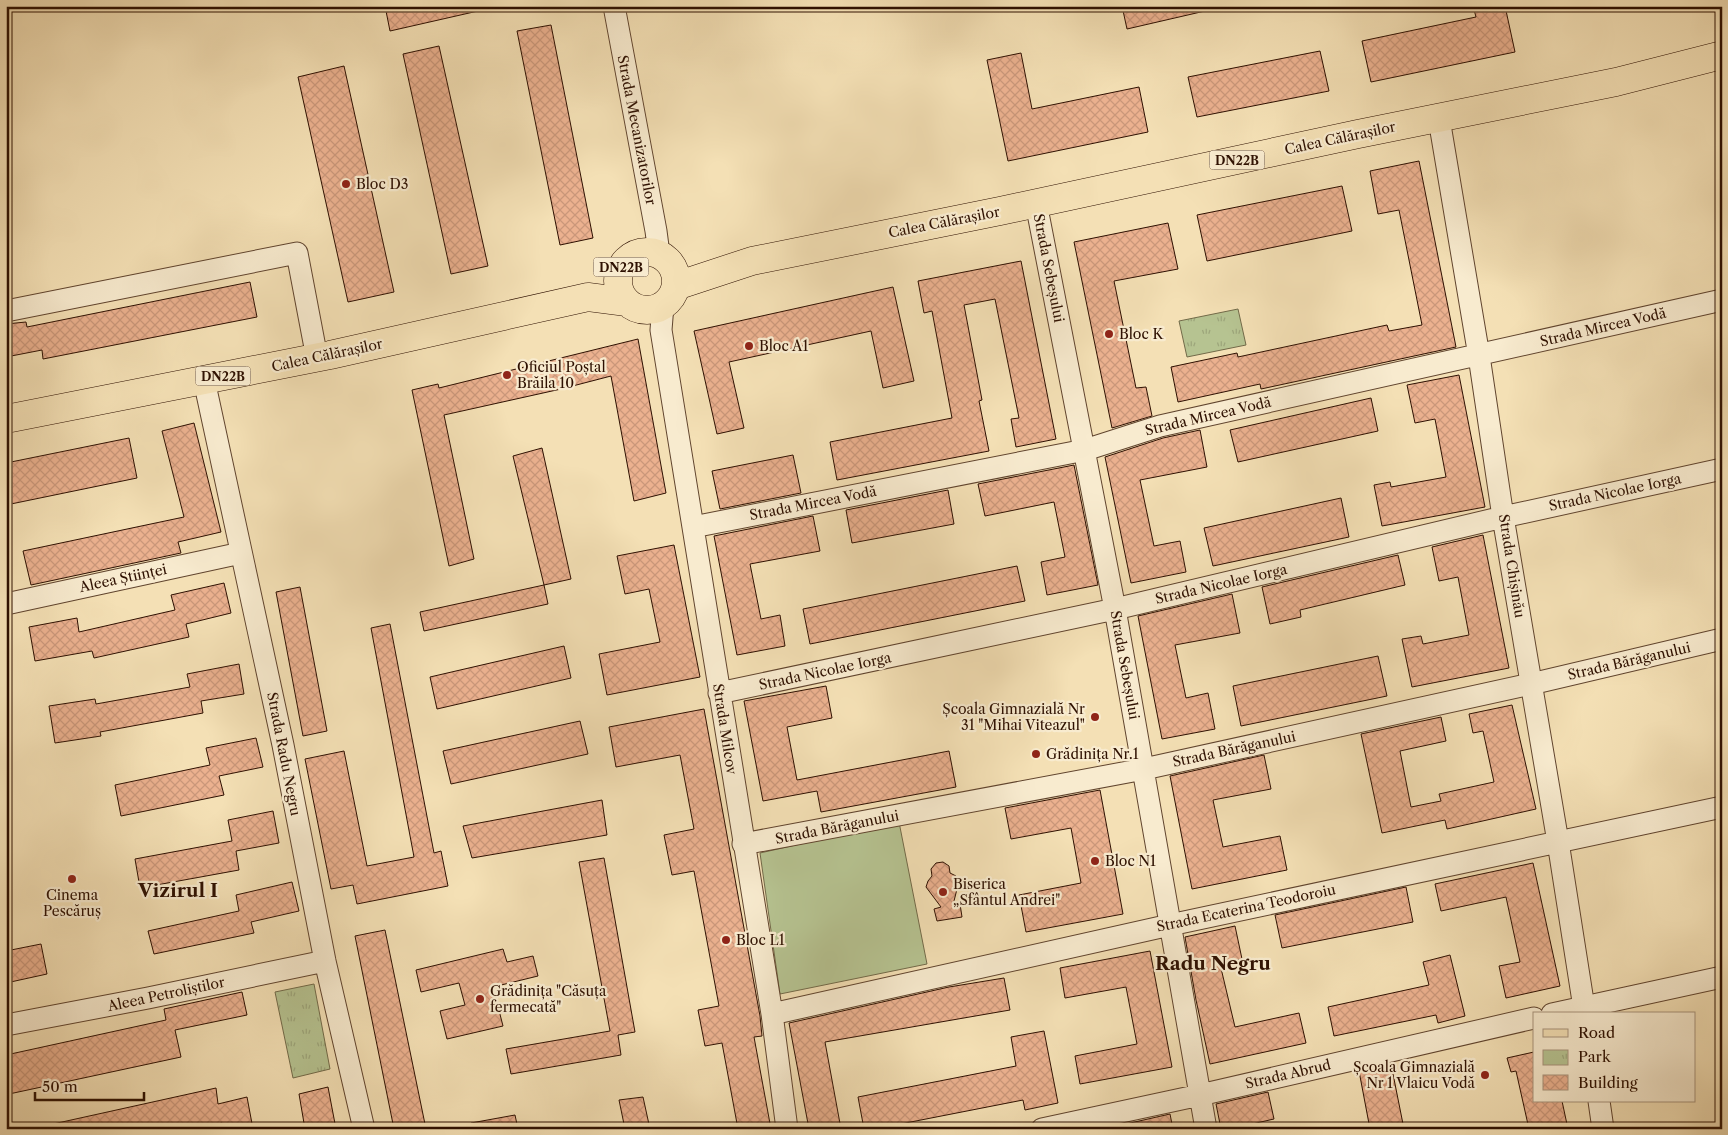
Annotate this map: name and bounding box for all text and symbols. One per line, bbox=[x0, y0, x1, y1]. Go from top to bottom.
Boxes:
street label: Strada Mecanizatorilor bbox=[614, 53, 660, 207]
street label: Calea Călărașilor bbox=[1283, 117, 1397, 159]
road number: DN22B bbox=[1210, 150, 1264, 170]
place label: Bloc D3 bbox=[356, 175, 409, 193]
marker: Bloc D3 bbox=[340, 178, 352, 190]
street label: Calea Călărașilor bbox=[887, 202, 1001, 242]
street label: Strada Sebeșului bbox=[1030, 212, 1068, 324]
road number: DN22B bbox=[594, 258, 648, 276]
street label: Strada Mircea Vodă bbox=[1538, 304, 1669, 350]
place label: Bloc K bbox=[1119, 325, 1165, 343]
marker: Bloc K bbox=[1103, 328, 1115, 340]
street label: Calea Călărașilor bbox=[270, 334, 384, 376]
place label: Bloc A1 bbox=[759, 337, 808, 355]
marker: Bloc A1 bbox=[743, 340, 755, 352]
place label: Oficiul Poștal Brăila 10 bbox=[517, 358, 606, 392]
road number: DN22B bbox=[196, 366, 250, 386]
marker: Oficiul Poștal Brăila 10 bbox=[501, 369, 513, 381]
street label: Strada Mircea Vodă bbox=[1143, 393, 1274, 439]
street label: Strada Nicolae Iorga bbox=[1547, 469, 1683, 515]
street label: Strada Mircea Vodă bbox=[748, 482, 879, 524]
street label: Strada Chișinău bbox=[1495, 513, 1529, 620]
street label: Aleea Științei bbox=[77, 560, 168, 596]
street label: Strada Nicolae Iorga bbox=[1153, 560, 1289, 608]
street label: Strada Sebeșului bbox=[1107, 609, 1143, 721]
street label: Strada Bărăganului bbox=[1566, 638, 1692, 684]
street label: Strada Nicolae Iorga bbox=[757, 648, 893, 694]
street label: Strada Milcov bbox=[709, 682, 741, 776]
street label: Strada Radu Negru bbox=[263, 691, 305, 818]
place label: Școala Gimnazială Nr 31 "Mihai Viteazul" bbox=[942, 700, 1085, 734]
marker: Școala Gimnazială Nr 31 "Mihai Viteazul" bbox=[1089, 711, 1101, 723]
street label: Strada Bărăganului bbox=[1171, 727, 1297, 771]
place label: Grădinița Nr.1 bbox=[1046, 745, 1139, 763]
marker: Grădinița Nr.1 bbox=[1030, 748, 1042, 760]
street label: Strada Bărăganului bbox=[774, 806, 900, 848]
place label: Bloc N1 bbox=[1105, 852, 1156, 870]
marker: Bloc N1 bbox=[1089, 855, 1101, 867]
marker: Cinema Pescăruș bbox=[66, 873, 78, 885]
place label: Biserica „Sfântul Andrei" bbox=[953, 875, 1060, 909]
district label: Vizirul I bbox=[137, 879, 218, 902]
street label: Strada Ecaterina Teodoroiu bbox=[1155, 880, 1338, 936]
place label: Cinema Pescăruș bbox=[43, 886, 101, 920]
marker: Biserica „Sfântul Andrei" bbox=[937, 886, 949, 898]
place label: Bloc L1 bbox=[736, 931, 785, 949]
marker: Bloc L1 bbox=[720, 934, 732, 946]
district label: Radu Negru bbox=[1155, 952, 1271, 975]
street label: Aleea Petroliștilor bbox=[105, 973, 226, 1015]
place label: Grădinița "Căsuța fermecată" bbox=[490, 982, 607, 1016]
marker: Grădinița "Căsuța fermecată" bbox=[474, 993, 486, 1005]
legend bbox=[1533, 1012, 1696, 1102]
text: Road bbox=[1578, 1023, 1615, 1042]
text: Park bbox=[1578, 1047, 1612, 1066]
street label: Strada Abrud bbox=[1243, 1055, 1333, 1093]
place label: Școala Gimnazială Nr 1 Vlaicu Vodă bbox=[1353, 1058, 1476, 1092]
marker: Școala Gimnazială Nr 1 Vlaicu Vodă bbox=[1479, 1069, 1491, 1081]
scale bar bbox=[35, 1070, 144, 1102]
text: Building bbox=[1578, 1073, 1638, 1092]
text: 50 m bbox=[42, 1077, 78, 1096]

